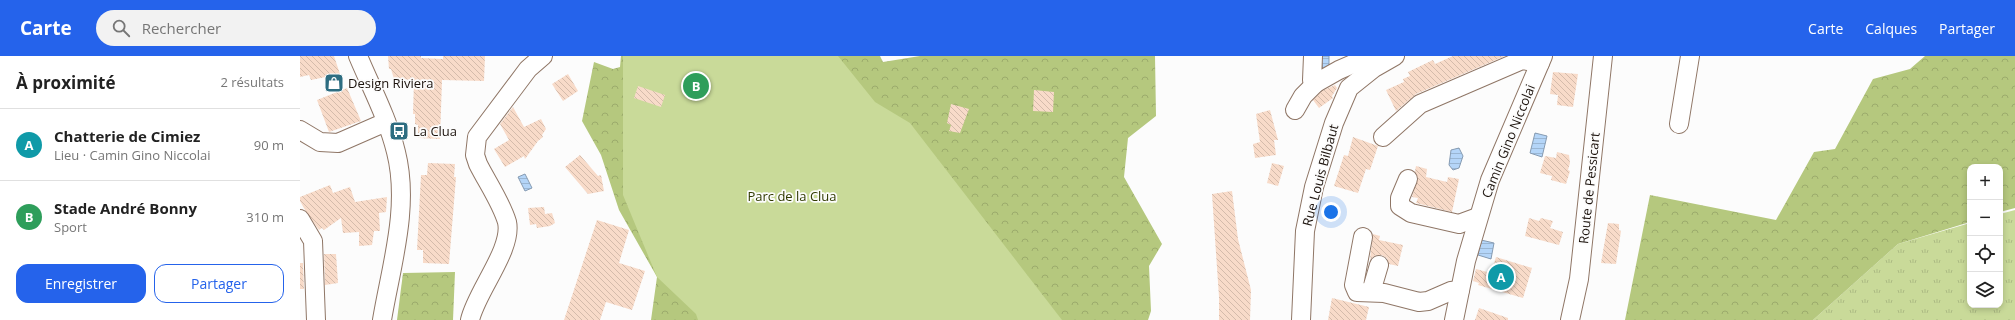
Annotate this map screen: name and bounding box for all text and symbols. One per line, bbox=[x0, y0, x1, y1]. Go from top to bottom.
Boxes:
search box bbox=[96, 10, 376, 46]
text: Carte bbox=[20, 15, 72, 41]
icon: search bbox=[110, 17, 132, 39]
text: Rechercher bbox=[142, 18, 221, 38]
text: Carte bbox=[1808, 19, 1843, 38]
text: Calques bbox=[1865, 19, 1917, 38]
text: Partager bbox=[1939, 19, 1995, 38]
text: À proximité bbox=[16, 71, 115, 94]
pin: B bbox=[683, 71, 709, 101]
shop icon: Design Riviera bbox=[323, 72, 345, 94]
text: 2 résultats bbox=[220, 73, 284, 91]
place label: Design Riviera bbox=[348, 74, 434, 92]
street label: Camin Gino Niccolai bbox=[1477, 81, 1539, 201]
bus stop icon: La Clua bbox=[388, 120, 410, 142]
place label: La Clua bbox=[413, 122, 457, 140]
street label: Rue Louis Bilbaut bbox=[1298, 122, 1342, 228]
text: Chatterie de Cimiez bbox=[54, 126, 200, 146]
street label: Route de Pessicart bbox=[1574, 131, 1604, 245]
text: A bbox=[25, 136, 33, 154]
text: 90 m bbox=[254, 136, 284, 154]
text: Lieu · Camin Gino Niccolai bbox=[54, 146, 211, 164]
map controls bbox=[1967, 164, 2003, 308]
button: + bbox=[1967, 164, 2003, 200]
park label: Parc de la Clua bbox=[747, 187, 837, 205]
text: Stade André Bonny bbox=[54, 198, 197, 218]
button: − bbox=[1967, 200, 2003, 236]
your location bbox=[1321, 202, 1341, 222]
text: B bbox=[25, 208, 33, 226]
text: 310 m bbox=[246, 208, 284, 226]
text: Sport bbox=[54, 218, 87, 236]
button: locate bbox=[1967, 236, 2003, 272]
pin: A bbox=[1488, 262, 1514, 292]
button: Enregistrer bbox=[16, 264, 146, 303]
button: Partager bbox=[154, 264, 284, 303]
button: layers bbox=[1967, 272, 2003, 308]

